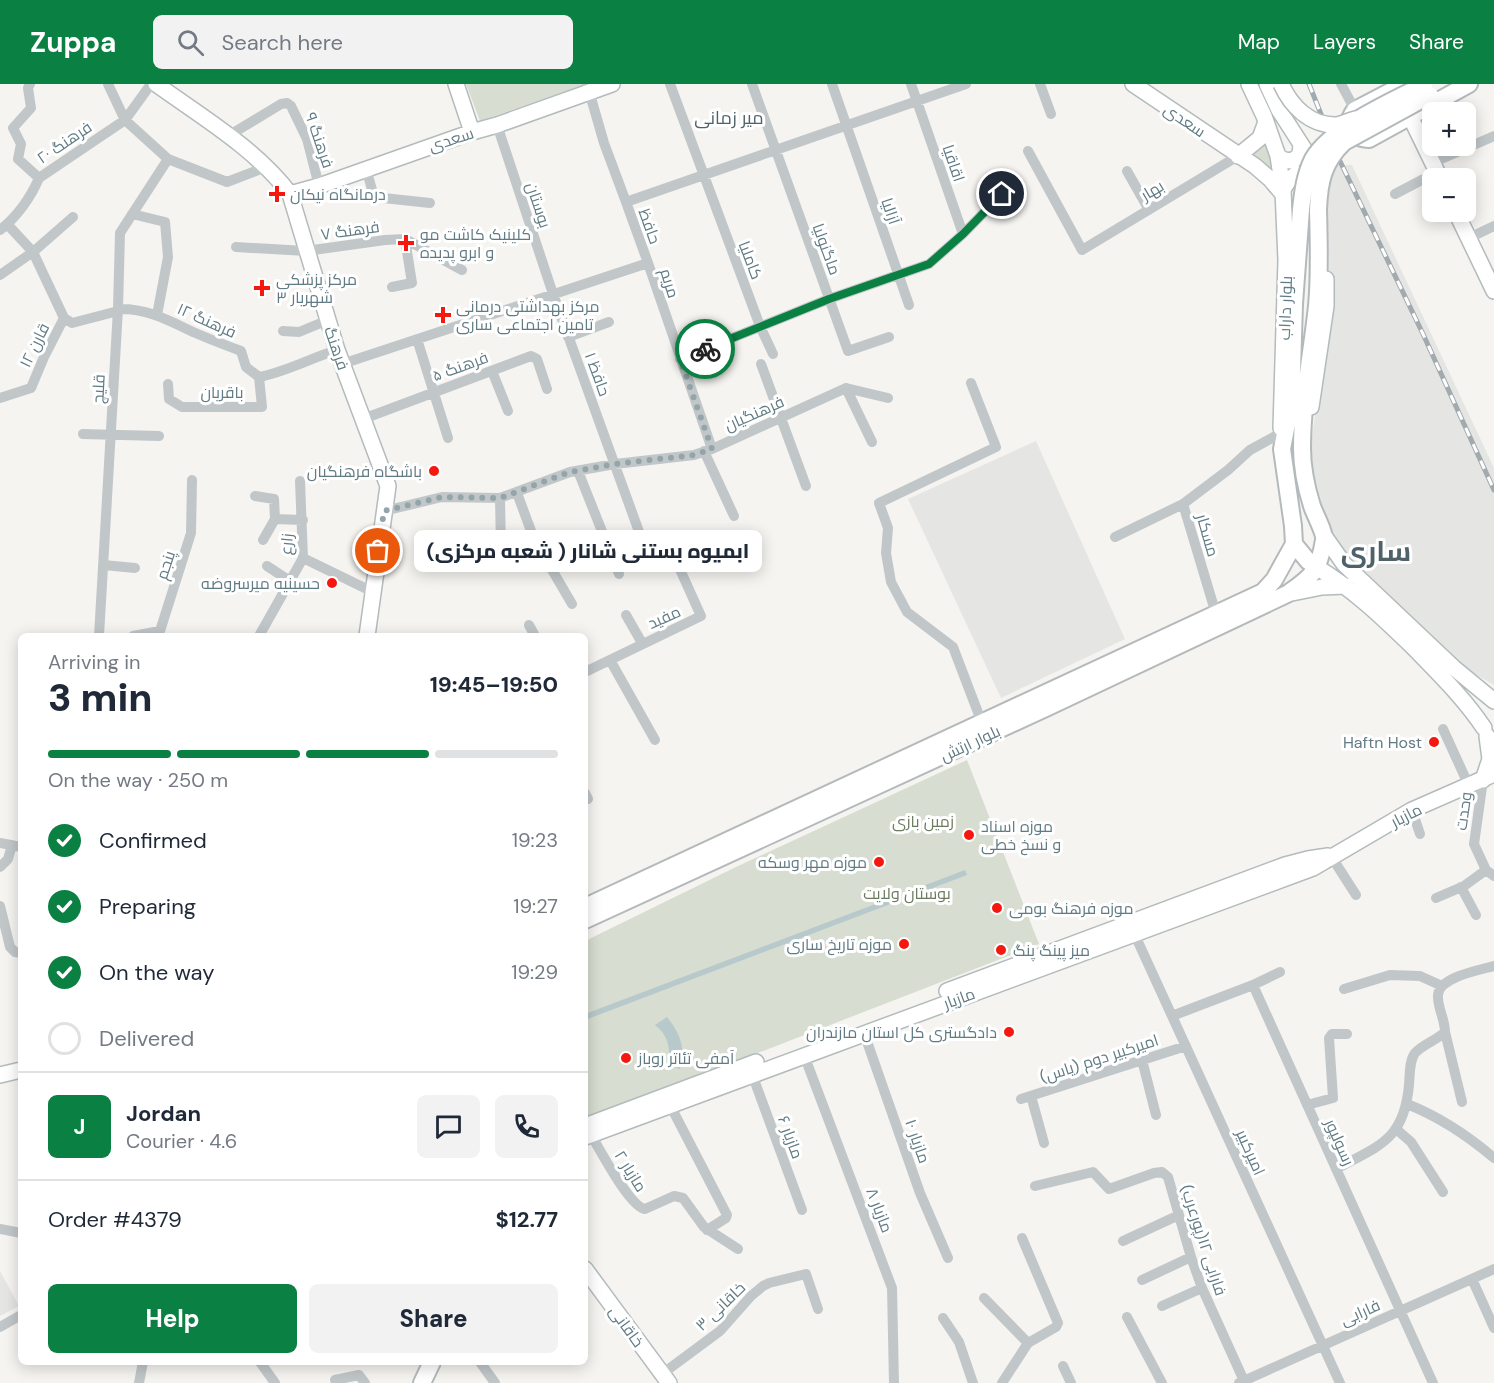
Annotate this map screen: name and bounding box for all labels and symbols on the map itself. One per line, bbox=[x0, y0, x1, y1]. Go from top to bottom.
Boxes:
street label: سعدی bbox=[1160, 99, 1210, 142]
district label: میر زمانی bbox=[694, 106, 764, 130]
street label: فرهنگ ۹ bbox=[300, 110, 339, 171]
street label: فرهنگ ٢٠ bbox=[33, 116, 96, 168]
street label: سعدی bbox=[426, 122, 476, 157]
street label: اقاقیا bbox=[937, 142, 970, 184]
pin bbox=[976, 168, 1027, 219]
street label: بهار bbox=[1136, 175, 1168, 206]
street label: بوستان bbox=[521, 180, 556, 231]
place label: درمانگاه نیکان bbox=[290, 184, 386, 205]
marker: درمانگاه نیکان bbox=[268, 185, 286, 203]
street label: آزالیا bbox=[876, 195, 905, 228]
street label: حافظ bbox=[633, 206, 666, 247]
street label: فرهنگ ۷ bbox=[319, 216, 381, 245]
street label: ماگنولیا bbox=[808, 220, 846, 278]
place label: کلینیک کاشت مو و ابرو پدیده bbox=[420, 224, 531, 264]
marker: کلینیک کاشت مو و ابرو پدیده bbox=[397, 234, 415, 252]
street label: کاملیا bbox=[734, 238, 767, 282]
street label: مریم bbox=[654, 266, 684, 301]
place label: مرکز پزشکی شهریار ۳ bbox=[276, 269, 357, 308]
street label: بلوار داراب bbox=[1274, 275, 1297, 341]
marker: مرکز پزشکی شهریار ۳ bbox=[253, 279, 271, 297]
place label: مرکز بهداشتی درمانی تامین اجتماعی ساری bbox=[456, 296, 600, 335]
street label: فرهنگ ١٢ bbox=[174, 298, 240, 343]
marker: مرکز بهداشتی درمانی تامین اجتماعی ساری bbox=[434, 306, 452, 324]
courier bbox=[675, 319, 735, 379]
street label: قارن ۱۲ bbox=[15, 320, 54, 371]
street label: فرهنگ bbox=[319, 323, 354, 373]
street label: فرهنگ ۵ bbox=[429, 347, 491, 386]
street label: حافظ ۱ bbox=[580, 349, 615, 399]
street label: قلیچ bbox=[87, 374, 111, 404]
street label: باقریان bbox=[200, 382, 244, 403]
street label: فرهنگیان bbox=[721, 391, 787, 436]
place label: باشگاه فرهنگیان bbox=[307, 461, 422, 482]
marker: باشگاه فرهنگیان bbox=[427, 464, 441, 478]
street label: مسکار bbox=[1191, 510, 1224, 559]
pin bbox=[352, 525, 403, 576]
callout: ابمیوه بستنی شانار ( شعبه مرکزی) bbox=[414, 530, 762, 572]
street label: زارع bbox=[275, 532, 299, 556]
district label: ساری bbox=[1341, 533, 1411, 570]
street label: پنجم bbox=[151, 547, 181, 583]
place label: حسینیه میرسروضه bbox=[201, 573, 320, 594]
marker: حسینیه میرسروضه bbox=[325, 576, 339, 590]
street label: مفید bbox=[645, 601, 684, 634]
street label: بلوار ارتش bbox=[937, 720, 1004, 766]
place label: Haftn Host bbox=[1343, 732, 1422, 753]
marker: Haftn Host bbox=[1427, 735, 1441, 749]
street label: وحدت bbox=[1450, 790, 1477, 832]
street label: مازیار bbox=[1386, 799, 1425, 833]
park label: زمین بازی bbox=[892, 811, 954, 832]
place label: موزه اسناد و نسخ خطی bbox=[981, 816, 1061, 856]
marker: موزه اسناد و نسخ خطی bbox=[962, 828, 976, 842]
place label: موزه مهر وسکه bbox=[758, 852, 867, 873]
marker: موزه مهر وسکه bbox=[872, 855, 886, 869]
park label: بوستان ولایت bbox=[863, 883, 951, 904]
place label: موزه فرهنگ بومی bbox=[1009, 898, 1134, 919]
marker: موزه فرهنگ بومی bbox=[990, 901, 1004, 915]
place label: موزه تاریخ ساری bbox=[786, 934, 892, 956]
marker: موزه تاریخ ساری bbox=[897, 937, 911, 951]
place label: میز پینگ پنگ bbox=[1013, 940, 1090, 962]
marker: میز پینگ پنگ bbox=[994, 943, 1008, 957]
street label: مازیار bbox=[939, 983, 978, 1014]
place label: دادگستری کل استان مازندران bbox=[806, 1022, 997, 1043]
marker: دادگستری کل استان مازندران bbox=[1002, 1025, 1016, 1039]
street label: امیرکبیر دوم (یاس) bbox=[1037, 1029, 1161, 1089]
place label: آمفی تئاتر روباز bbox=[637, 1048, 735, 1069]
marker: آمفی تئاتر روباز bbox=[619, 1051, 633, 1065]
street label: مازیار ۶ bbox=[773, 1113, 808, 1162]
street label: رسولپور bbox=[1320, 1115, 1359, 1169]
street label: مازیار ١٠ bbox=[900, 1116, 935, 1166]
street label: امیرکبیر bbox=[1231, 1125, 1270, 1179]
street label: مازیار ۲ bbox=[610, 1147, 651, 1196]
street label: فارابی ۱۲(پورعرب) bbox=[1175, 1182, 1231, 1299]
street label: مازیار ٨ bbox=[861, 1185, 898, 1236]
street label: خاقانی ٣ bbox=[691, 1277, 750, 1335]
street label: فارابی bbox=[1337, 1294, 1383, 1330]
street label: خاقانی bbox=[604, 1301, 649, 1351]

